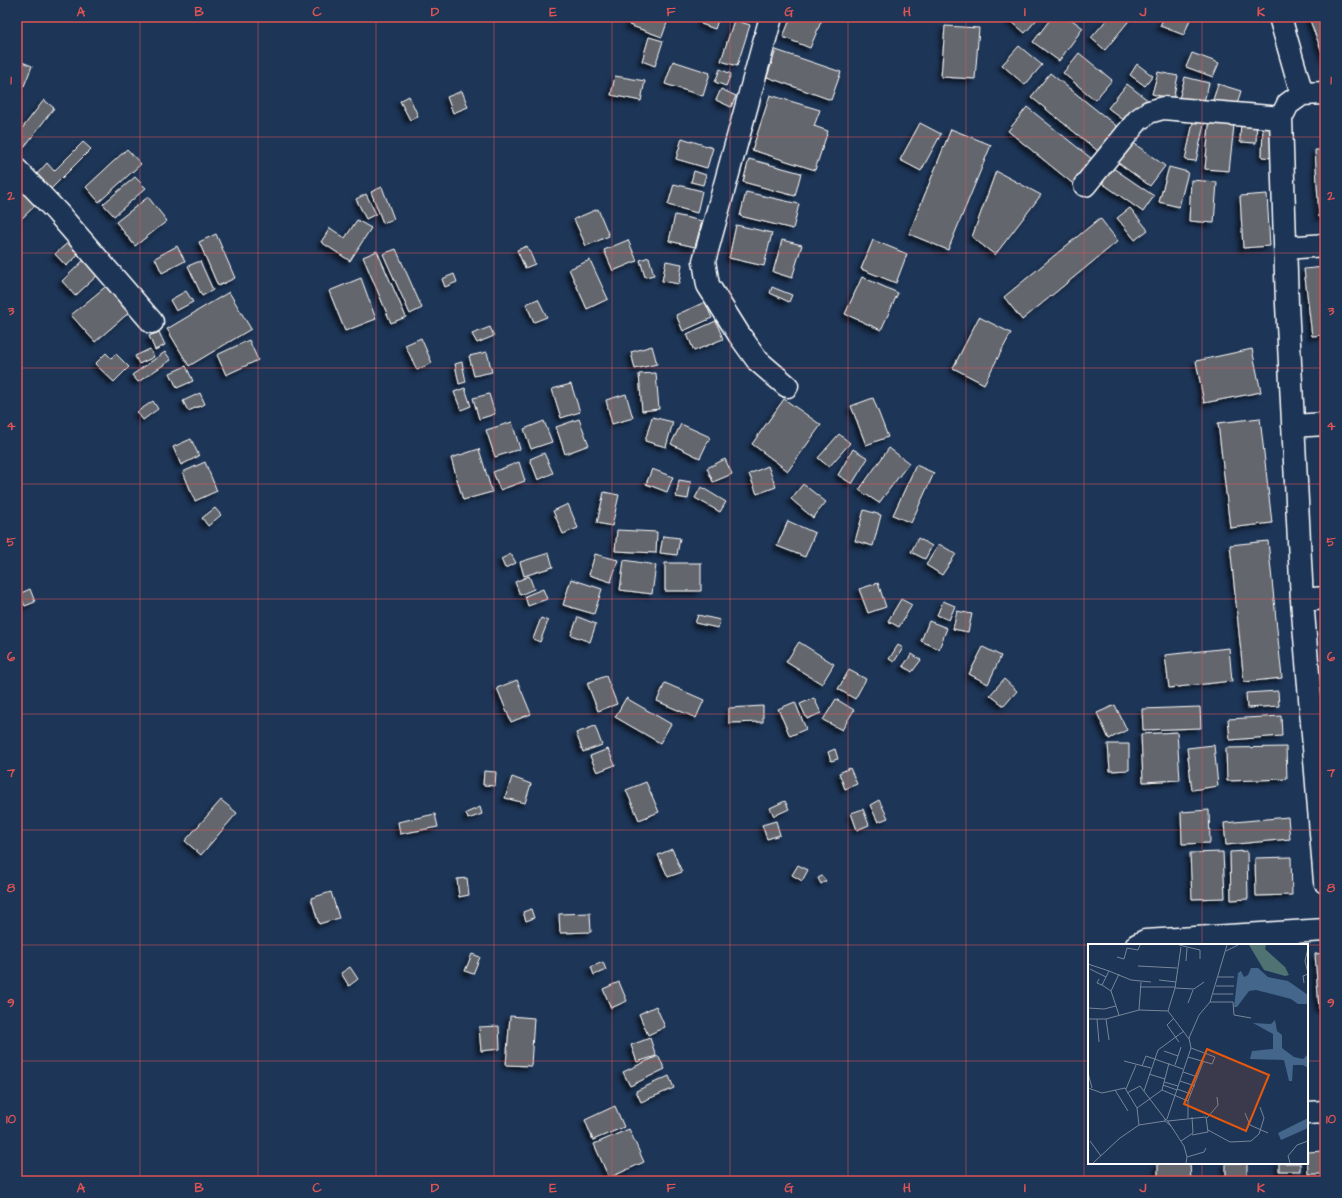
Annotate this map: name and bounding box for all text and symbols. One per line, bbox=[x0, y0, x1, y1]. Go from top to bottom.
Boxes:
text: A bbox=[77, 3, 86, 21]
text: B bbox=[194, 3, 204, 21]
text: C bbox=[312, 3, 322, 21]
text: D bbox=[431, 3, 440, 21]
text: E bbox=[549, 3, 557, 21]
text: F bbox=[666, 3, 676, 21]
text: G bbox=[784, 3, 794, 21]
text: H bbox=[903, 3, 911, 21]
text: I bbox=[1024, 3, 1026, 21]
text: J bbox=[1139, 3, 1147, 21]
text: K bbox=[1257, 3, 1265, 21]
text: 1 bbox=[10, 71, 12, 89]
text: 1 bbox=[1330, 71, 1332, 89]
text: 2 bbox=[6, 187, 15, 205]
text: 2 bbox=[1326, 187, 1335, 205]
text: 3 bbox=[7, 302, 15, 320]
text: 3 bbox=[1327, 302, 1335, 320]
text: 4 bbox=[7, 417, 16, 435]
text: 4 bbox=[1327, 417, 1336, 435]
text: 5 bbox=[6, 533, 16, 551]
text: 5 bbox=[1326, 533, 1336, 551]
text: 6 bbox=[7, 648, 16, 666]
text: 6 bbox=[1327, 648, 1336, 666]
text: 7 bbox=[6, 764, 16, 782]
text: 7 bbox=[1326, 764, 1336, 782]
text: 8 bbox=[7, 879, 16, 897]
text: 8 bbox=[1327, 879, 1336, 897]
inset map bbox=[1088, 944, 1308, 1164]
text: 9 bbox=[7, 994, 15, 1012]
text: 9 bbox=[1327, 994, 1335, 1012]
text: 10 bbox=[6, 1110, 17, 1128]
text: 10 bbox=[1326, 1110, 1337, 1128]
text: A bbox=[77, 1179, 86, 1197]
text: B bbox=[194, 1179, 204, 1197]
text: C bbox=[312, 1179, 322, 1197]
text: D bbox=[431, 1179, 440, 1197]
text: E bbox=[549, 1179, 557, 1197]
text: F bbox=[666, 1179, 676, 1197]
text: G bbox=[784, 1179, 794, 1197]
text: H bbox=[903, 1179, 911, 1197]
text: I bbox=[1024, 1179, 1026, 1197]
text: J bbox=[1139, 1179, 1147, 1197]
text: K bbox=[1257, 1179, 1265, 1197]

